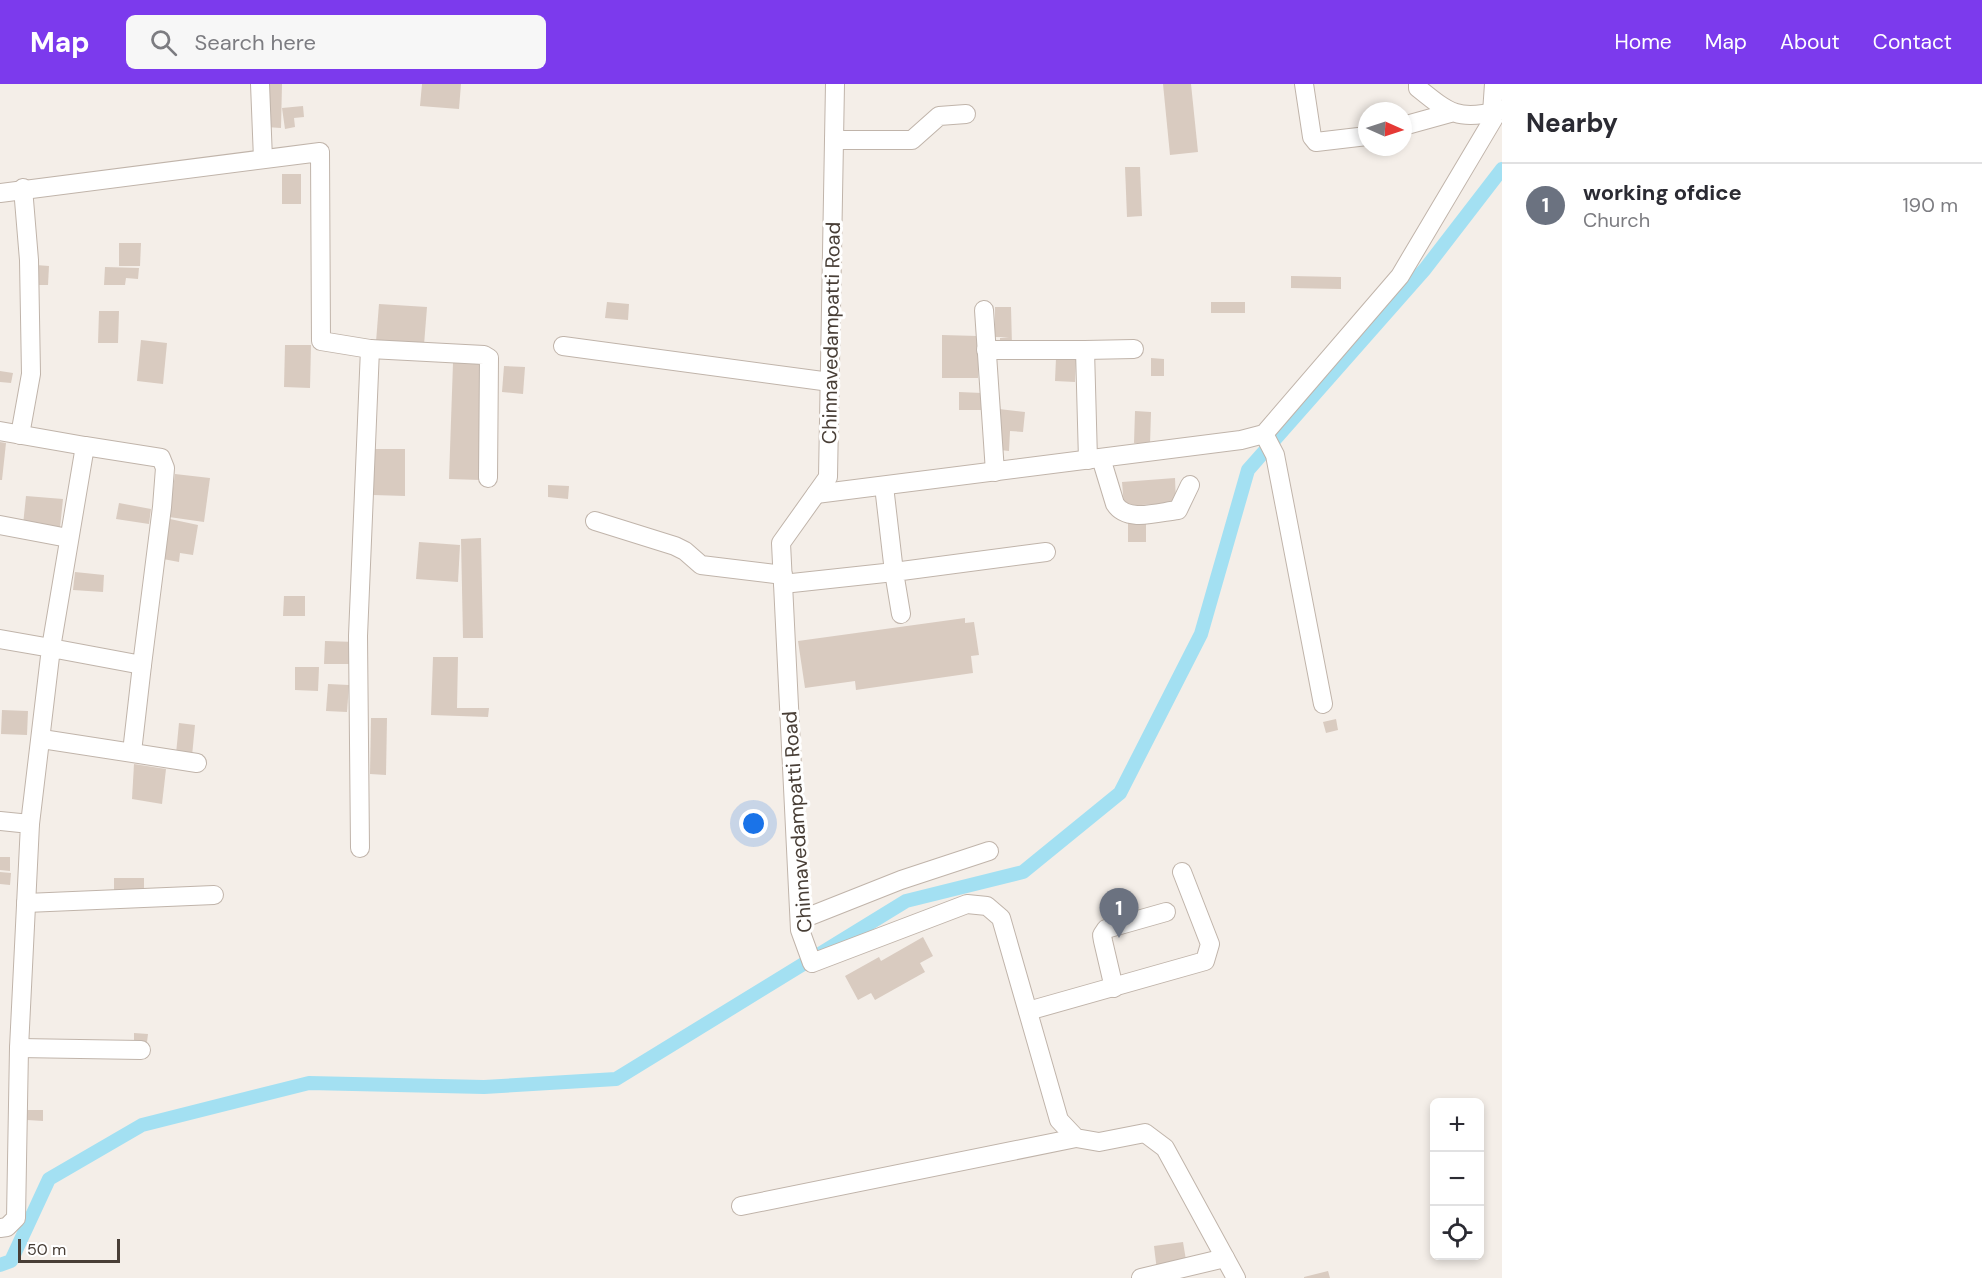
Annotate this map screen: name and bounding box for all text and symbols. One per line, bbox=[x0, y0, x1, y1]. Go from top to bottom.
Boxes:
search box bbox=[126, 15, 546, 69]
text: Map bbox=[30, 24, 90, 61]
icon: search bbox=[147, 26, 180, 59]
text: Search here bbox=[195, 28, 316, 57]
text: Home bbox=[1614, 28, 1672, 56]
text: Map bbox=[1705, 28, 1747, 56]
text: About bbox=[1780, 28, 1840, 56]
text: Contact bbox=[1873, 28, 1952, 56]
north arrow bbox=[1358, 102, 1412, 156]
text: Nearby bbox=[1526, 106, 1618, 140]
text: working ofdice bbox=[1583, 178, 1742, 207]
text: 1 bbox=[1542, 192, 1549, 218]
text: 190 m bbox=[1902, 192, 1958, 218]
text: Church bbox=[1583, 207, 1650, 233]
street label: Chinnavedampatti Road bbox=[816, 222, 846, 444]
street label: Chinnavedampatti Road bbox=[776, 710, 818, 934]
your location bbox=[739, 809, 768, 838]
pin: 1 bbox=[1100, 888, 1138, 938]
map controls bbox=[1430, 1098, 1484, 1260]
button: + bbox=[1430, 1098, 1484, 1152]
button: − bbox=[1430, 1152, 1484, 1206]
button: locate bbox=[1430, 1206, 1484, 1260]
scale bar bbox=[18, 1236, 120, 1264]
text: 50 m bbox=[27, 1239, 66, 1260]

